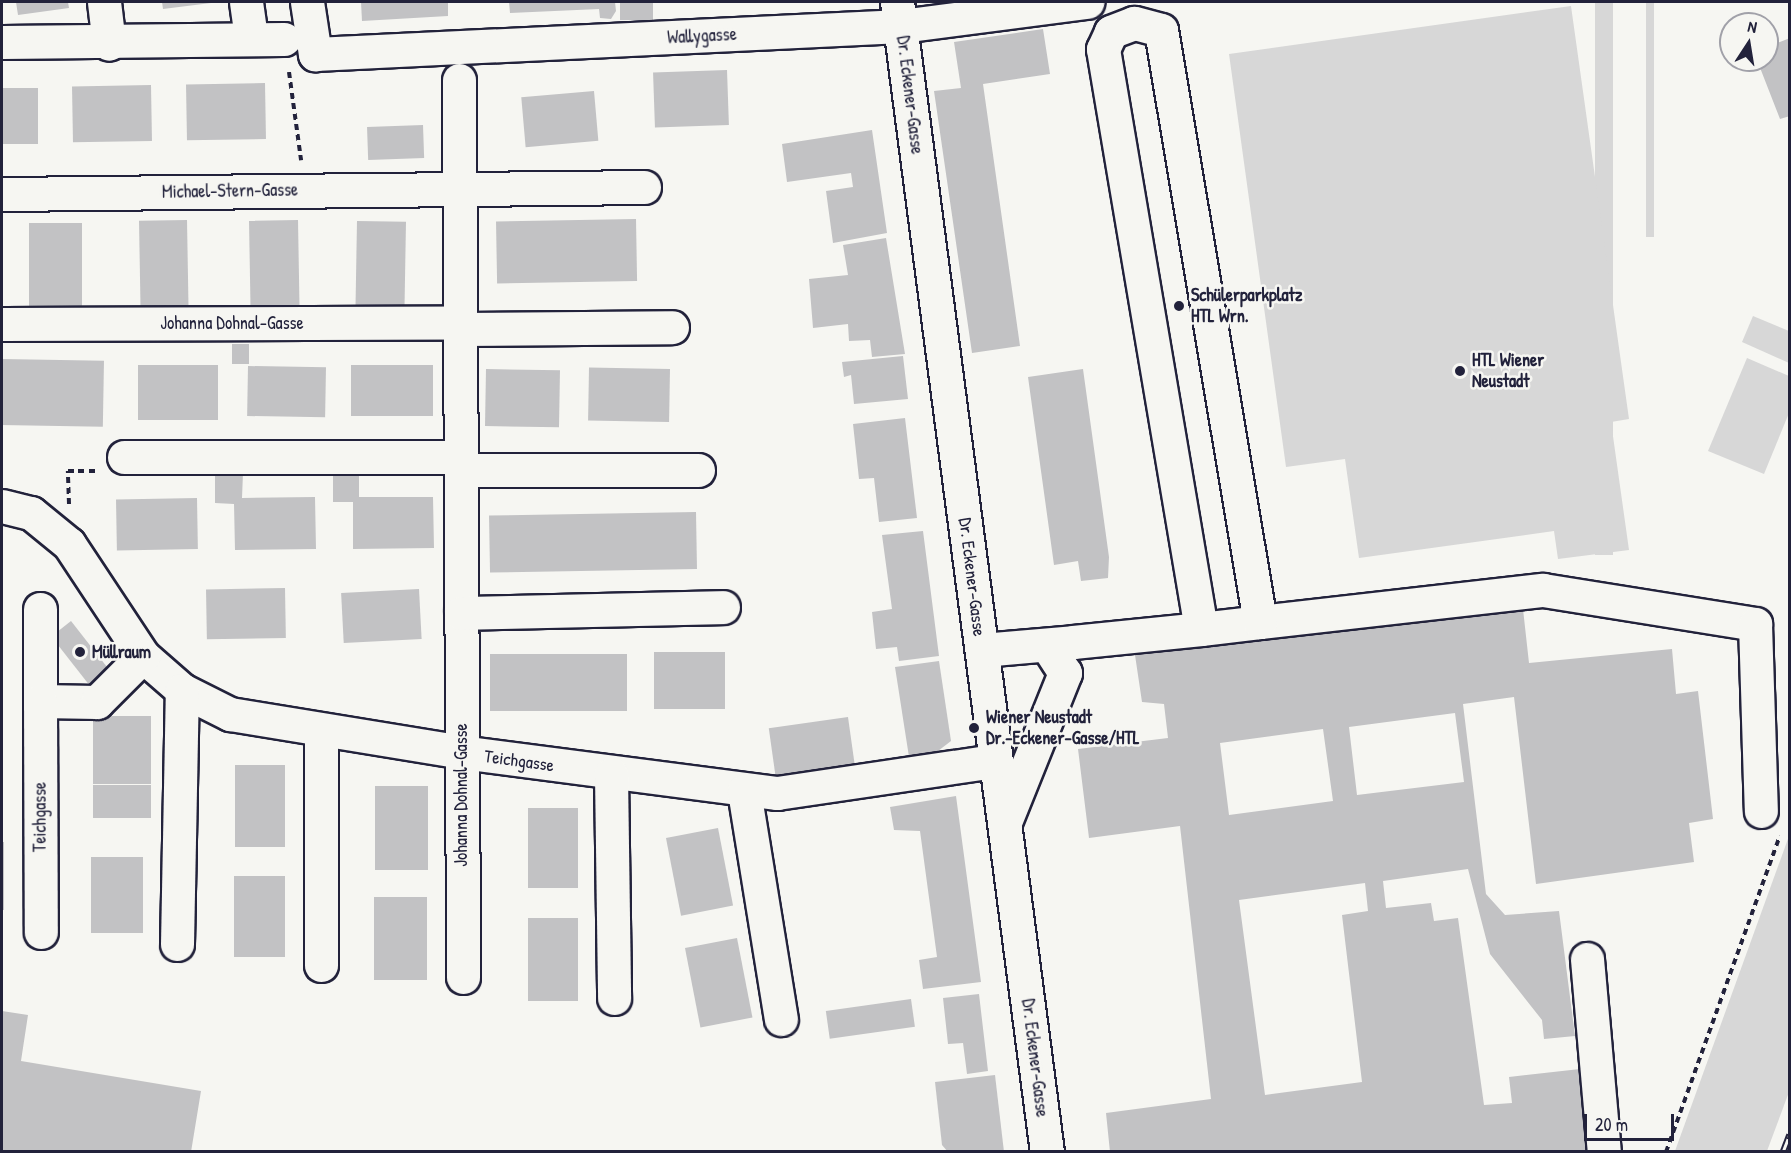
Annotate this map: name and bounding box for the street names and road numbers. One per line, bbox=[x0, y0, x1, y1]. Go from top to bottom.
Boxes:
street label: Wallygasse bbox=[667, 23, 737, 49]
street label: Dr. Eckener-Gasse bbox=[892, 34, 928, 156]
street label: Michael-Stern-Gasse bbox=[162, 179, 298, 203]
street label: Johanna Dohnal-Gasse bbox=[160, 312, 304, 334]
street label: Dr. Eckener-Gasse bbox=[954, 516, 990, 638]
street label: Johanna Dohnal-Gasse bbox=[450, 723, 472, 867]
street label: Teichgasse bbox=[483, 745, 555, 777]
street label: Teichgasse bbox=[29, 782, 51, 852]
street label: Dr. Eckener-Gasse bbox=[1017, 997, 1053, 1119]

